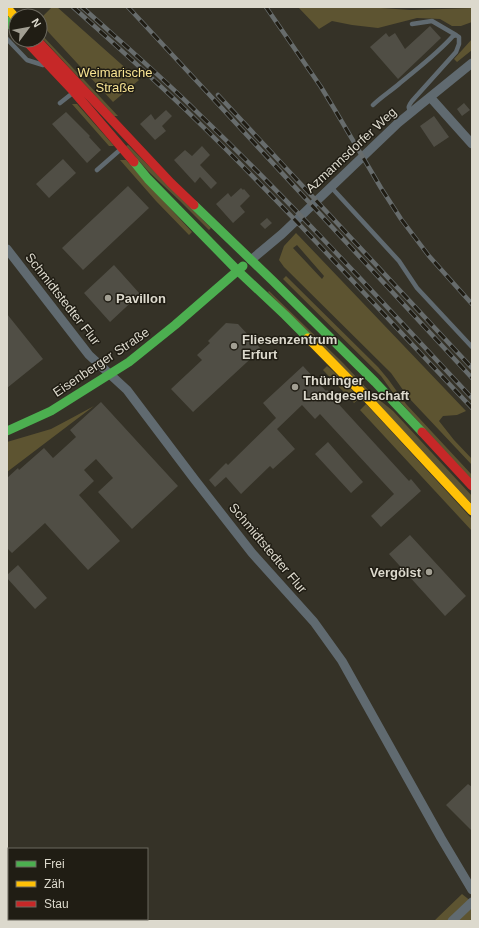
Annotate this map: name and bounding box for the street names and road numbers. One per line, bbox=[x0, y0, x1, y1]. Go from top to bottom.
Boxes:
street label: Azmannsdorfer Weg bbox=[303, 104, 399, 196]
street label: Schmidtstedter Flur bbox=[22, 250, 104, 349]
street label: Eisenberger Straße bbox=[50, 324, 152, 400]
street label: Schmidtstedter Flur bbox=[226, 500, 310, 597]

